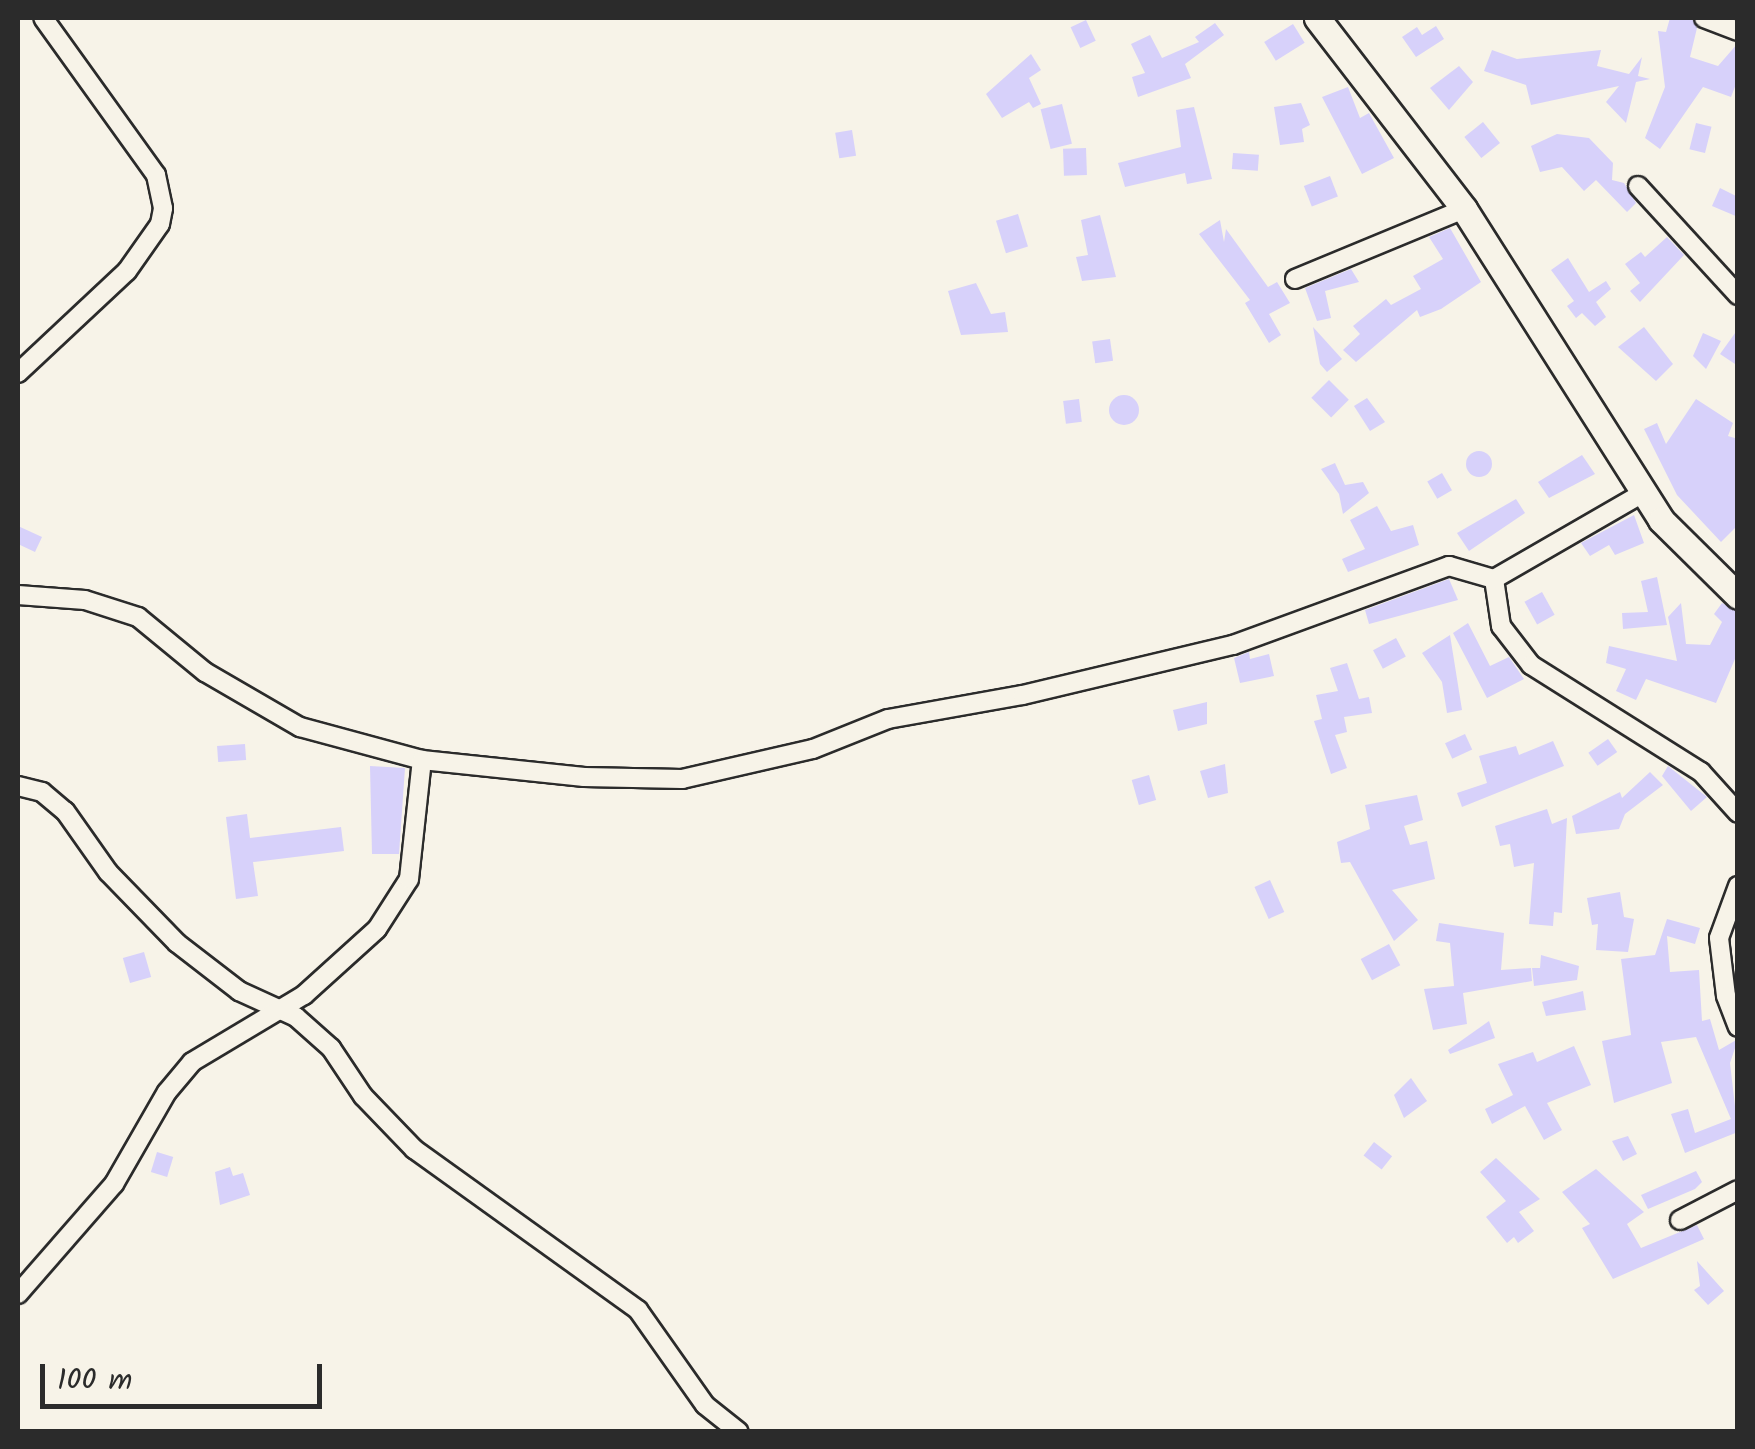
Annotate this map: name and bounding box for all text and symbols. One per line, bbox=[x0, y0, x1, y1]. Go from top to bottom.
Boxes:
scale bar bbox=[45, 1344, 328, 1406]
text: 100 m bbox=[57, 1357, 132, 1405]

